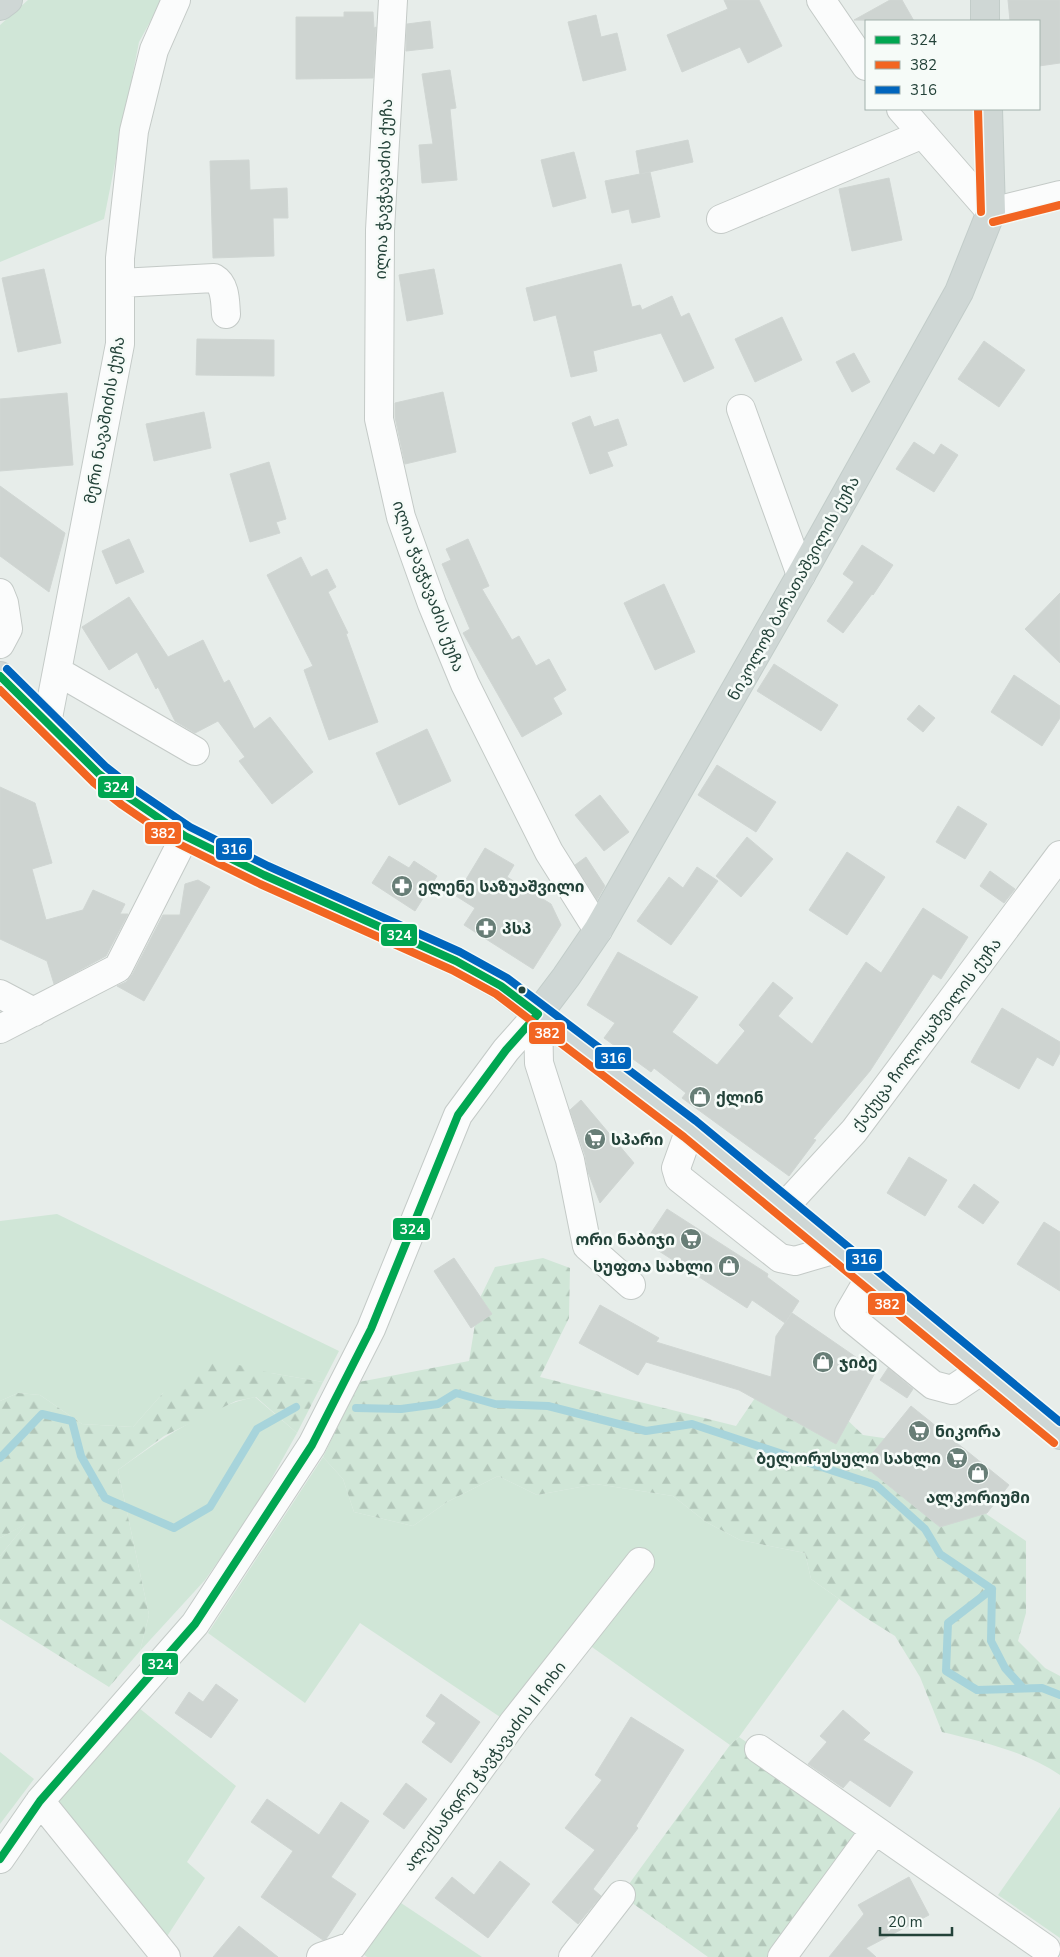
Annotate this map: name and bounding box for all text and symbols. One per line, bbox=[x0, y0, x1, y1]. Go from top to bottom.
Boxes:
legend bbox=[865, 20, 1040, 110]
text: 324 bbox=[910, 30, 937, 50]
text: 382 bbox=[910, 55, 937, 75]
text: 316 bbox=[910, 80, 937, 100]
street label: ილია ჭავჭავაძის ქუჩა bbox=[370, 98, 398, 280]
street label: მერი ნავაშიძის ქუჩა bbox=[79, 335, 131, 506]
street label: ნიკოლოზ ბარათაშვილის ქუჩა bbox=[723, 472, 865, 705]
street label: ილია ჭავჭავაძის ქუჩა bbox=[387, 498, 469, 675]
line badge: 324 bbox=[97, 775, 135, 799]
text: 324 bbox=[103, 778, 129, 797]
line badge: 382 bbox=[144, 821, 182, 845]
text: 382 bbox=[150, 824, 176, 843]
line badge: 316 bbox=[215, 837, 253, 861]
text: 316 bbox=[221, 840, 247, 859]
pharmacy icon: ელენე საზუაშვილი bbox=[390, 874, 414, 898]
place label: ელენე საზუაშვილი bbox=[418, 876, 585, 898]
pharmacy icon: პსპ bbox=[474, 916, 498, 940]
place label: პსპ bbox=[502, 918, 531, 940]
line badge: 324 bbox=[380, 923, 418, 947]
text: 324 bbox=[386, 926, 412, 945]
street label: ქაქუცა ჩოლოყაშვილის ქუჩა bbox=[847, 934, 1007, 1136]
unlabelled marker bbox=[517, 985, 527, 995]
line badge: 382 bbox=[528, 1021, 566, 1045]
text: 382 bbox=[534, 1024, 560, 1043]
line badge: 316 bbox=[594, 1046, 632, 1070]
text: 316 bbox=[600, 1049, 626, 1068]
shop icon: ქლინ bbox=[688, 1085, 712, 1109]
place label: ქლინ bbox=[716, 1087, 764, 1109]
supermarket icon: სპარი bbox=[583, 1127, 607, 1151]
place label: სპარი bbox=[611, 1129, 664, 1151]
line badge: 324 bbox=[392, 1217, 431, 1241]
text: 324 bbox=[399, 1220, 425, 1239]
supermarket icon: ორი ნაბიჯი bbox=[679, 1227, 703, 1251]
place label: ორი ნაბიჯი bbox=[576, 1229, 675, 1251]
line badge: 316 bbox=[845, 1248, 883, 1272]
text: 316 bbox=[851, 1250, 877, 1269]
shop icon: სუფთა სახლი bbox=[717, 1254, 741, 1278]
place label: სუფთა სახლი bbox=[593, 1256, 713, 1278]
line badge: 382 bbox=[867, 1292, 906, 1316]
text: 382 bbox=[874, 1295, 900, 1314]
shop icon: ჯიბე bbox=[811, 1350, 835, 1374]
place label: ჯიბე bbox=[839, 1352, 878, 1374]
supermarket icon: ნიკორა bbox=[907, 1419, 931, 1443]
place label: ნიკორა bbox=[935, 1421, 1001, 1443]
supermarket icon: ბელორუსული სახლი bbox=[945, 1446, 969, 1470]
place label: ბელორუსული სახლი bbox=[756, 1448, 941, 1470]
shop icon: ალკორიუმი bbox=[966, 1461, 990, 1485]
place label: ალკორიუმი bbox=[926, 1487, 1030, 1509]
line badge: 324 bbox=[141, 1652, 179, 1676]
text: 324 bbox=[147, 1655, 173, 1674]
street label: ალექსანდრე ჭავჭავაძის II ჩიხი bbox=[398, 1657, 571, 1876]
scale bar bbox=[880, 1904, 952, 1936]
text: 20 m bbox=[888, 1912, 923, 1932]

